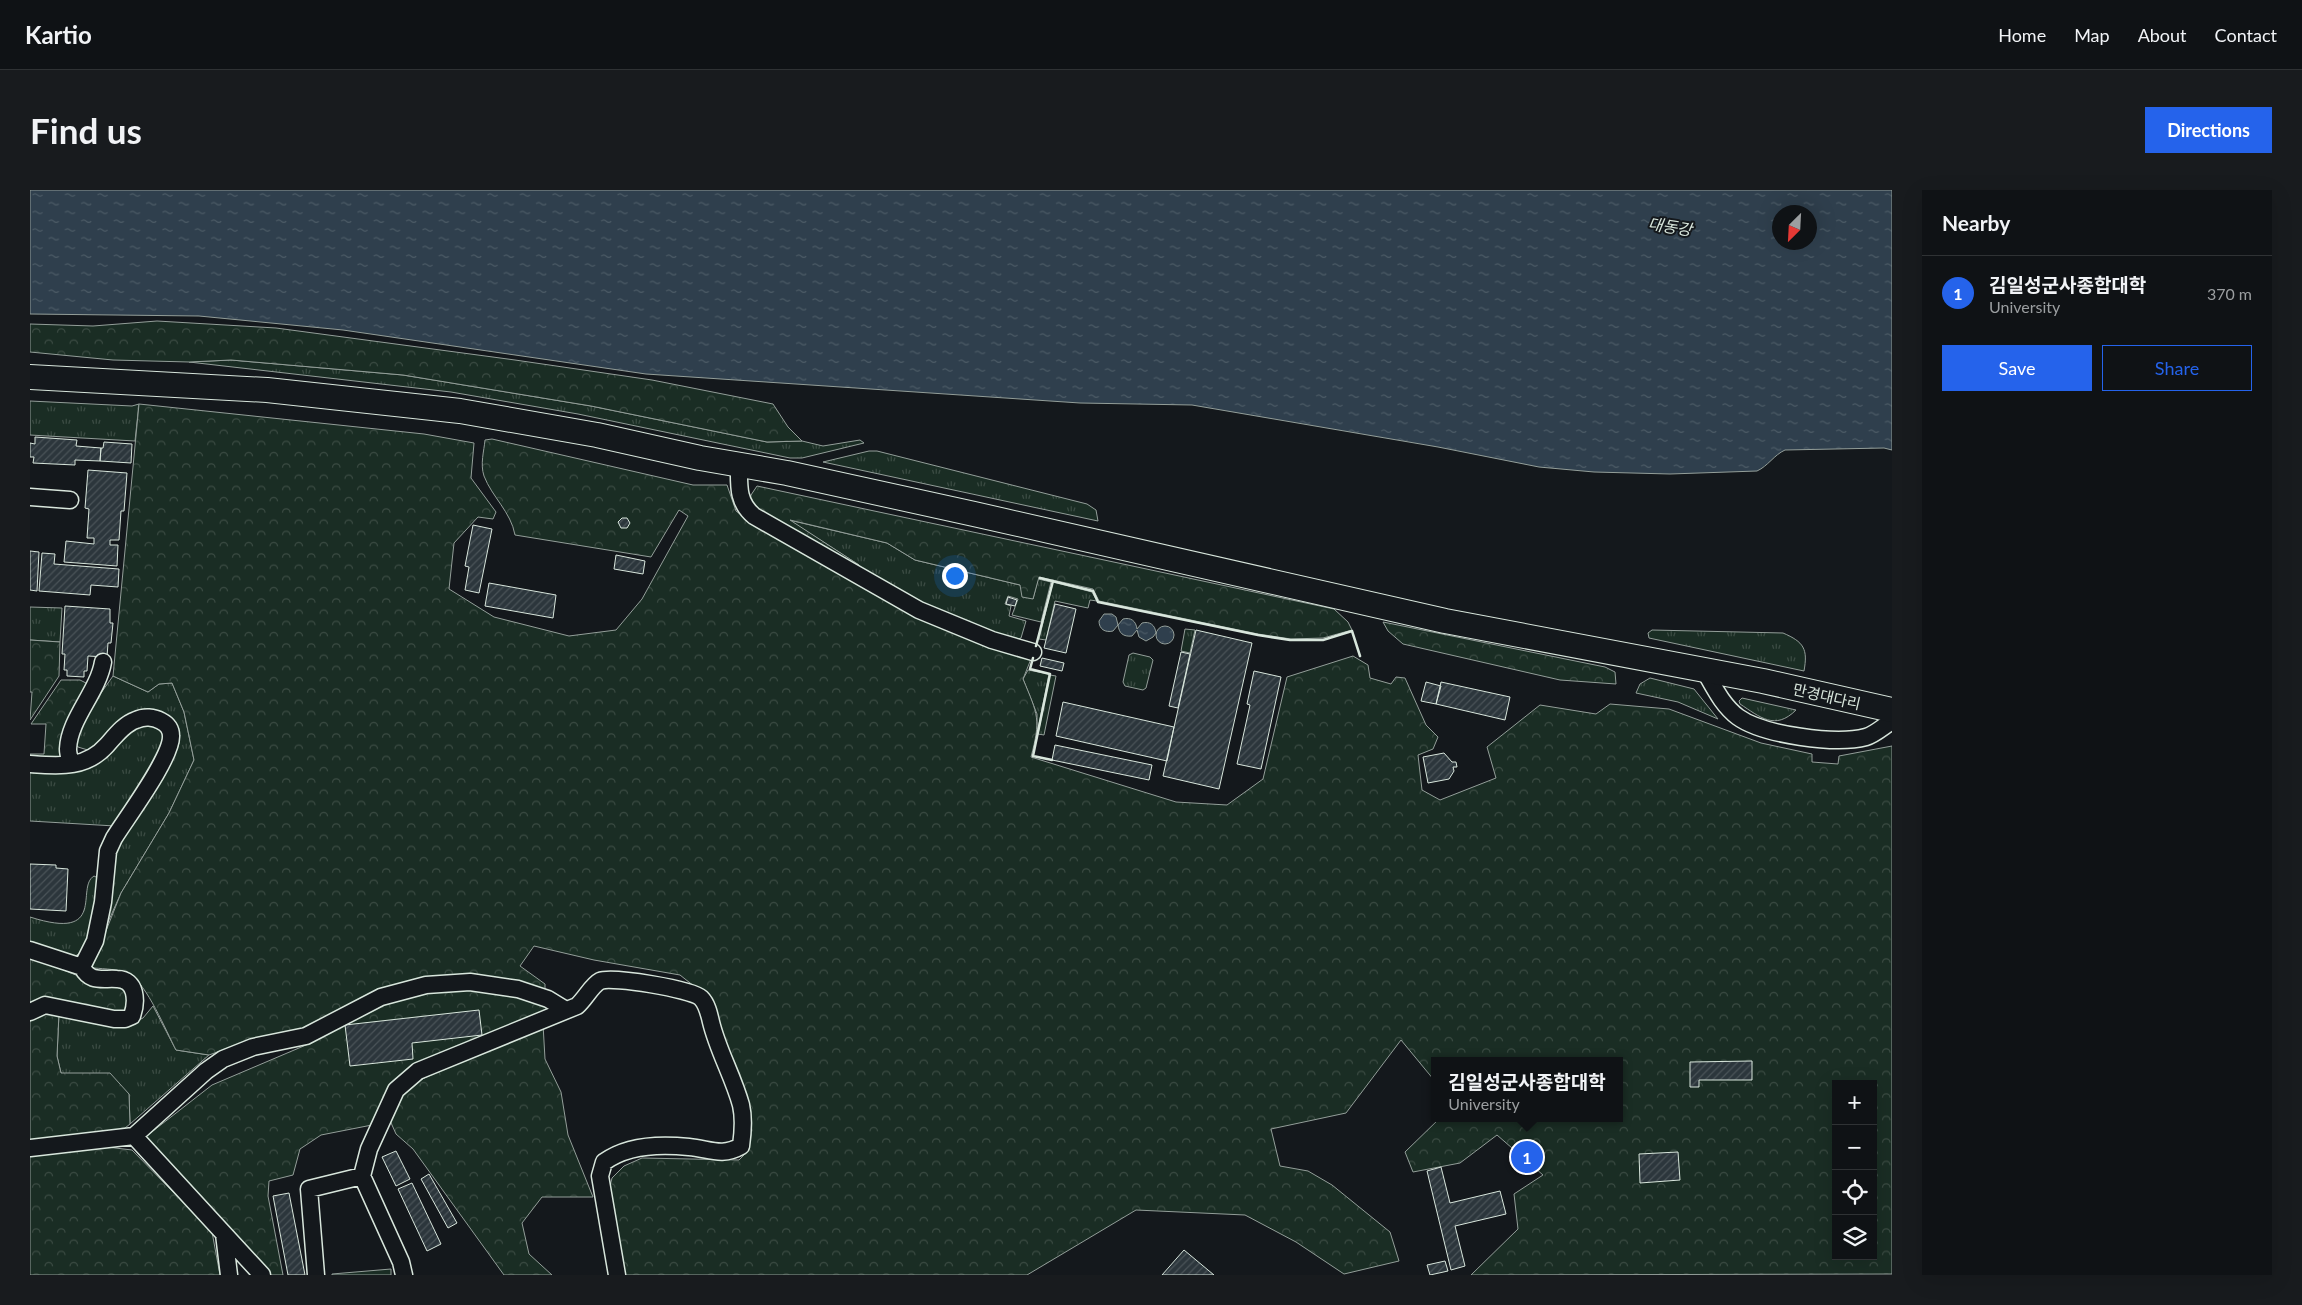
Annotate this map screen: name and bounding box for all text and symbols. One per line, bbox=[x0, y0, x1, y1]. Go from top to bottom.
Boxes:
text: Kartio bbox=[25, 20, 92, 49]
text: Home bbox=[1998, 24, 2046, 46]
text: Map bbox=[2074, 24, 2110, 46]
text: About bbox=[2138, 24, 2187, 46]
text: Contact bbox=[2215, 24, 2277, 46]
button: Directions bbox=[2145, 107, 2272, 153]
text: Find us bbox=[30, 109, 142, 151]
north arrow bbox=[1772, 205, 1817, 250]
text: Nearby bbox=[1942, 210, 2010, 235]
water label: 대동강 bbox=[1647, 213, 1696, 239]
text: 김일성군사종합대학 bbox=[1989, 273, 2146, 296]
text: 1 bbox=[1953, 284, 1963, 303]
text: 370 m bbox=[2207, 284, 2252, 303]
text: University bbox=[1989, 297, 2060, 316]
button: Save bbox=[1942, 345, 2092, 391]
button: Share bbox=[2102, 345, 2252, 391]
your location bbox=[942, 563, 968, 589]
street label: 만경대다리 bbox=[1791, 679, 1863, 713]
popup bbox=[1431, 1057, 1623, 1122]
text: 김일성군사종합대학 bbox=[1448, 1070, 1606, 1093]
map controls bbox=[1832, 1080, 1877, 1260]
button: + bbox=[1832, 1080, 1877, 1125]
text: University bbox=[1448, 1094, 1520, 1113]
button: − bbox=[1832, 1125, 1877, 1170]
pin: 1 bbox=[1511, 1138, 1543, 1176]
button: locate bbox=[1832, 1170, 1877, 1215]
button: layers bbox=[1832, 1215, 1877, 1260]

